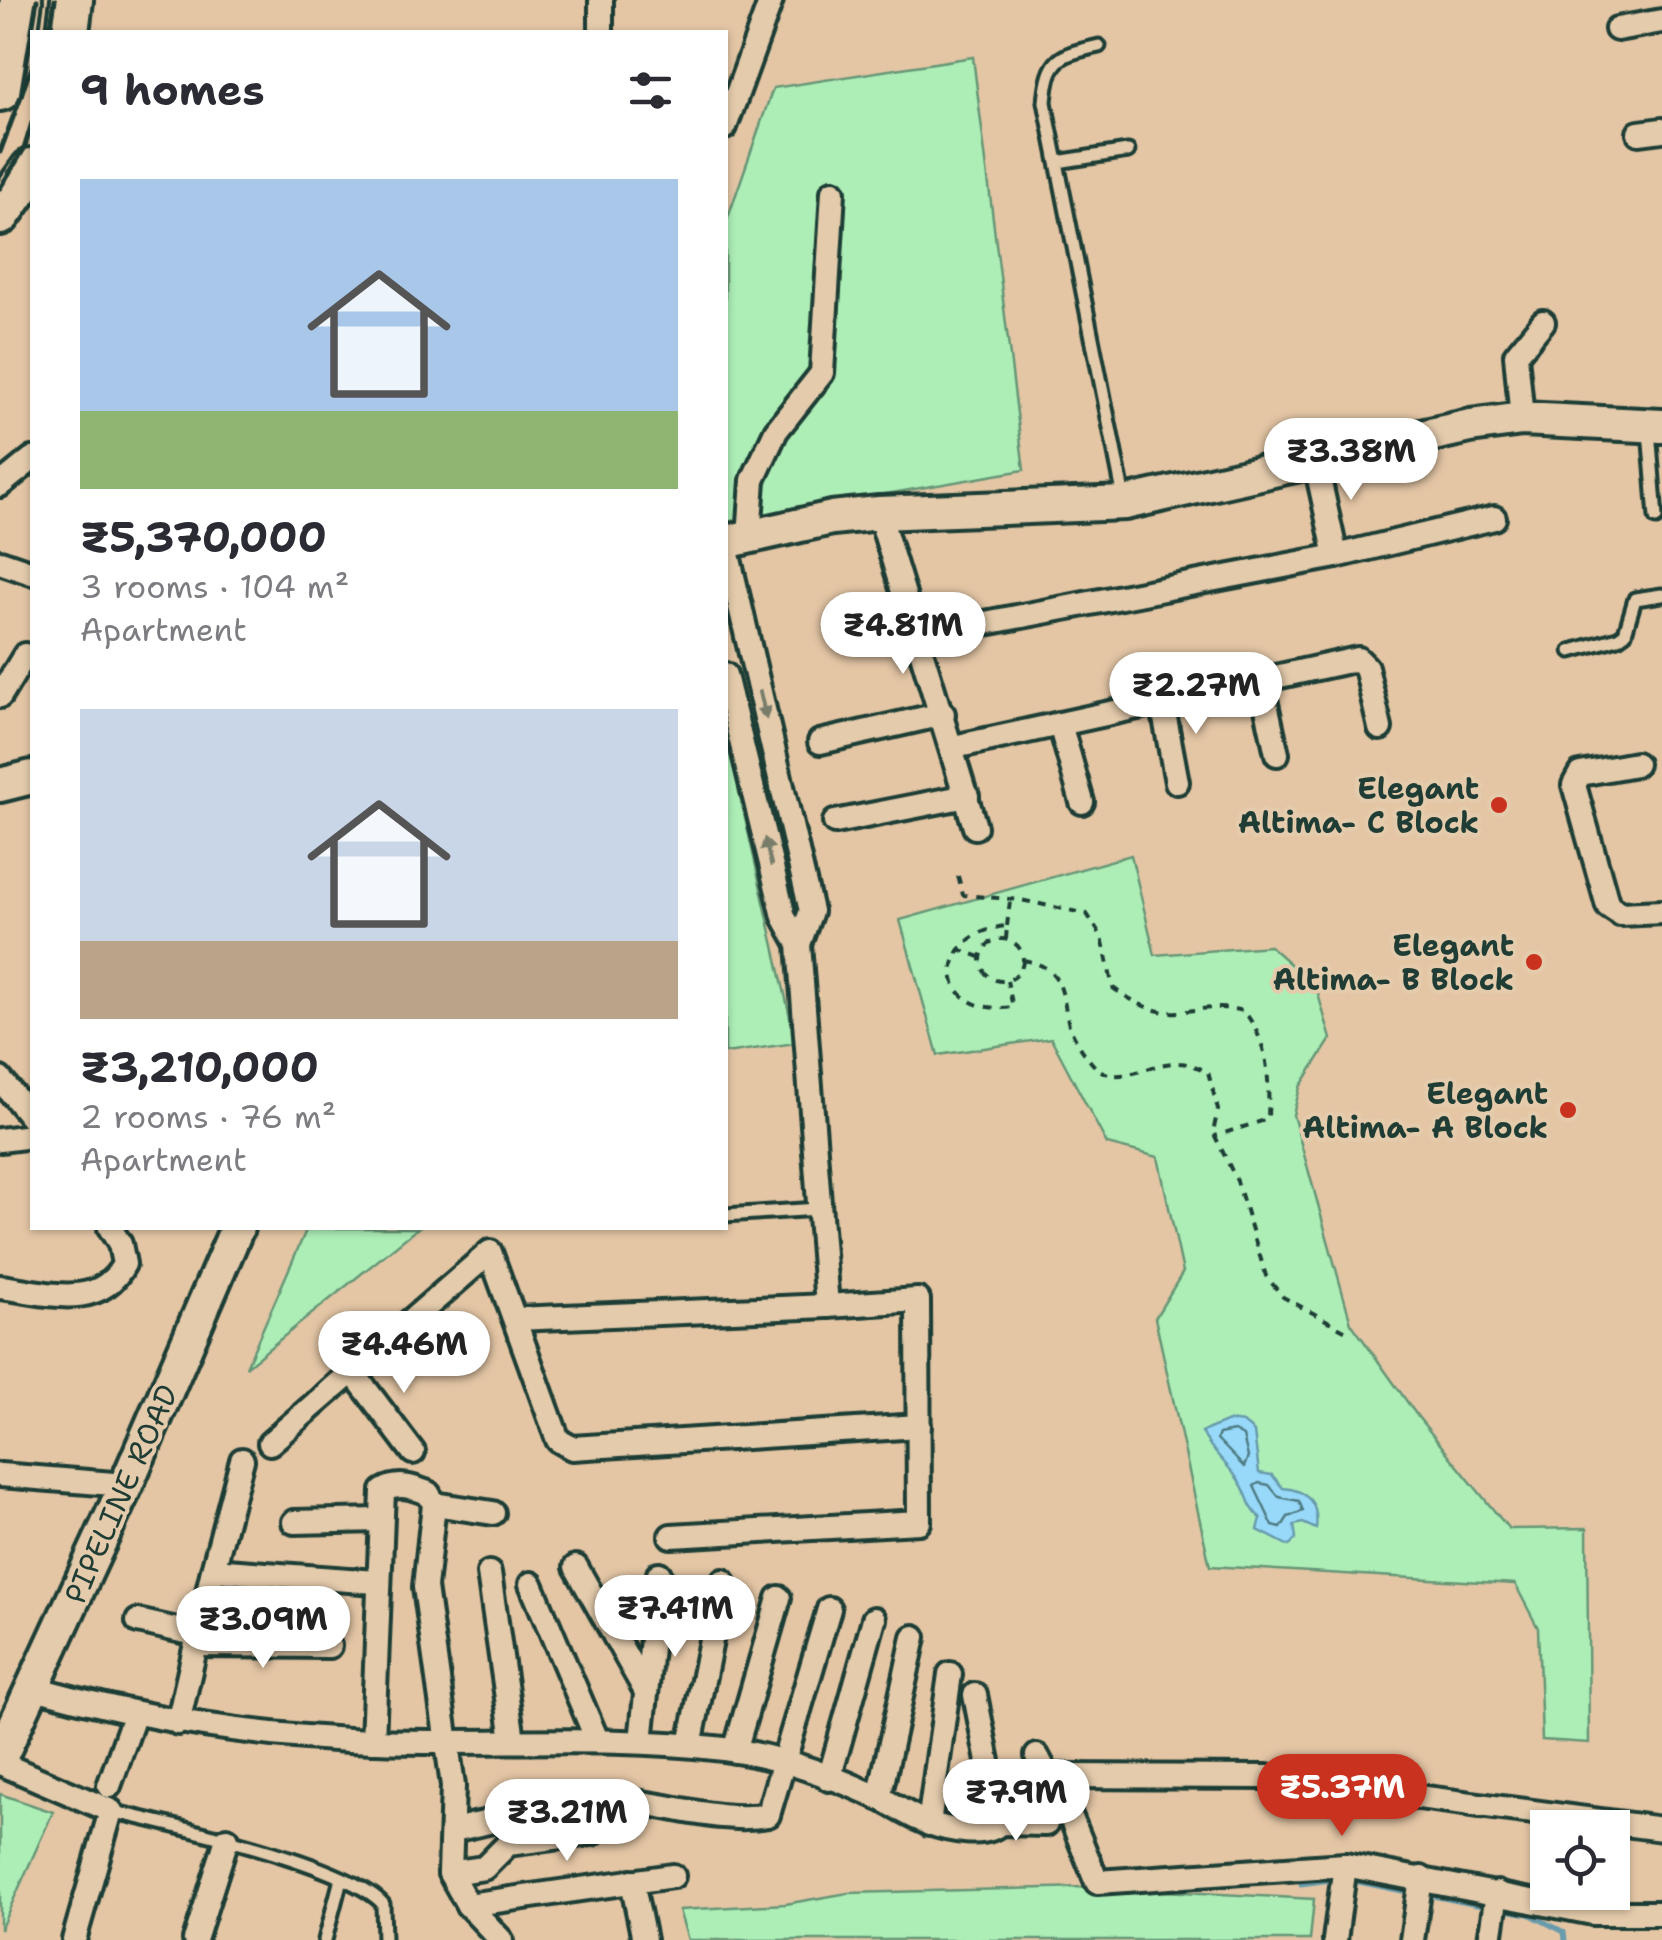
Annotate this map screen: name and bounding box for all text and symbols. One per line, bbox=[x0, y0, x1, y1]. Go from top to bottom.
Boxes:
text: 9 homes bbox=[80, 62, 265, 118]
icon: filters bbox=[623, 63, 678, 118]
icon: home bbox=[289, 244, 469, 424]
pin: ₹3.38M bbox=[1270, 418, 1432, 503]
text: ₹3.38M bbox=[1286, 429, 1416, 472]
text: ₹5,370,000 bbox=[80, 509, 327, 565]
text: 3 rooms · 104 m² bbox=[80, 565, 349, 608]
pin: ₹4.81M bbox=[822, 592, 984, 677]
text: ₹4.81M bbox=[843, 603, 963, 646]
text: Apartment bbox=[80, 608, 247, 651]
pin: ₹2.27M bbox=[1115, 652, 1277, 737]
text: ₹2.27M bbox=[1131, 663, 1261, 706]
one-way arrow bbox=[756, 690, 771, 721]
place label: Elegant Altima- C Block bbox=[1238, 768, 1479, 843]
icon: home bbox=[289, 774, 469, 954]
marker: Elegant Altima- C Block bbox=[1488, 794, 1510, 816]
one-way arrow bbox=[760, 836, 775, 867]
place label: Elegant Altima- B Block bbox=[1273, 925, 1514, 1000]
marker: Elegant Altima- B Block bbox=[1523, 951, 1545, 973]
text: ₹3,210,000 bbox=[80, 1039, 319, 1095]
place label: Elegant Altima- A Block bbox=[1302, 1073, 1548, 1148]
text: 2 rooms · 76 m² bbox=[80, 1095, 336, 1138]
marker: Elegant Altima- A Block bbox=[1557, 1099, 1579, 1121]
text: Apartment bbox=[80, 1138, 247, 1181]
pin: ₹4.46M bbox=[323, 1311, 485, 1396]
text: ₹4.46M bbox=[340, 1322, 468, 1365]
street label: PIPELINE ROAD bbox=[54, 1378, 188, 1610]
pin: ₹7.41M bbox=[594, 1575, 756, 1660]
pin: ₹3.09M bbox=[182, 1586, 344, 1671]
text: ₹7.41M bbox=[616, 1586, 734, 1629]
text: ₹3.09M bbox=[198, 1597, 328, 1640]
pin: ₹5.37M bbox=[1261, 1754, 1423, 1839]
pin: ₹7.9M bbox=[946, 1759, 1086, 1844]
text: ₹5.37M bbox=[1279, 1765, 1405, 1808]
text: ₹7.9M bbox=[965, 1770, 1067, 1813]
pin: ₹3.21M bbox=[486, 1779, 648, 1864]
text: ₹3.21M bbox=[506, 1790, 628, 1833]
map controls bbox=[1530, 1810, 1630, 1910]
button: locate bbox=[1530, 1810, 1630, 1910]

